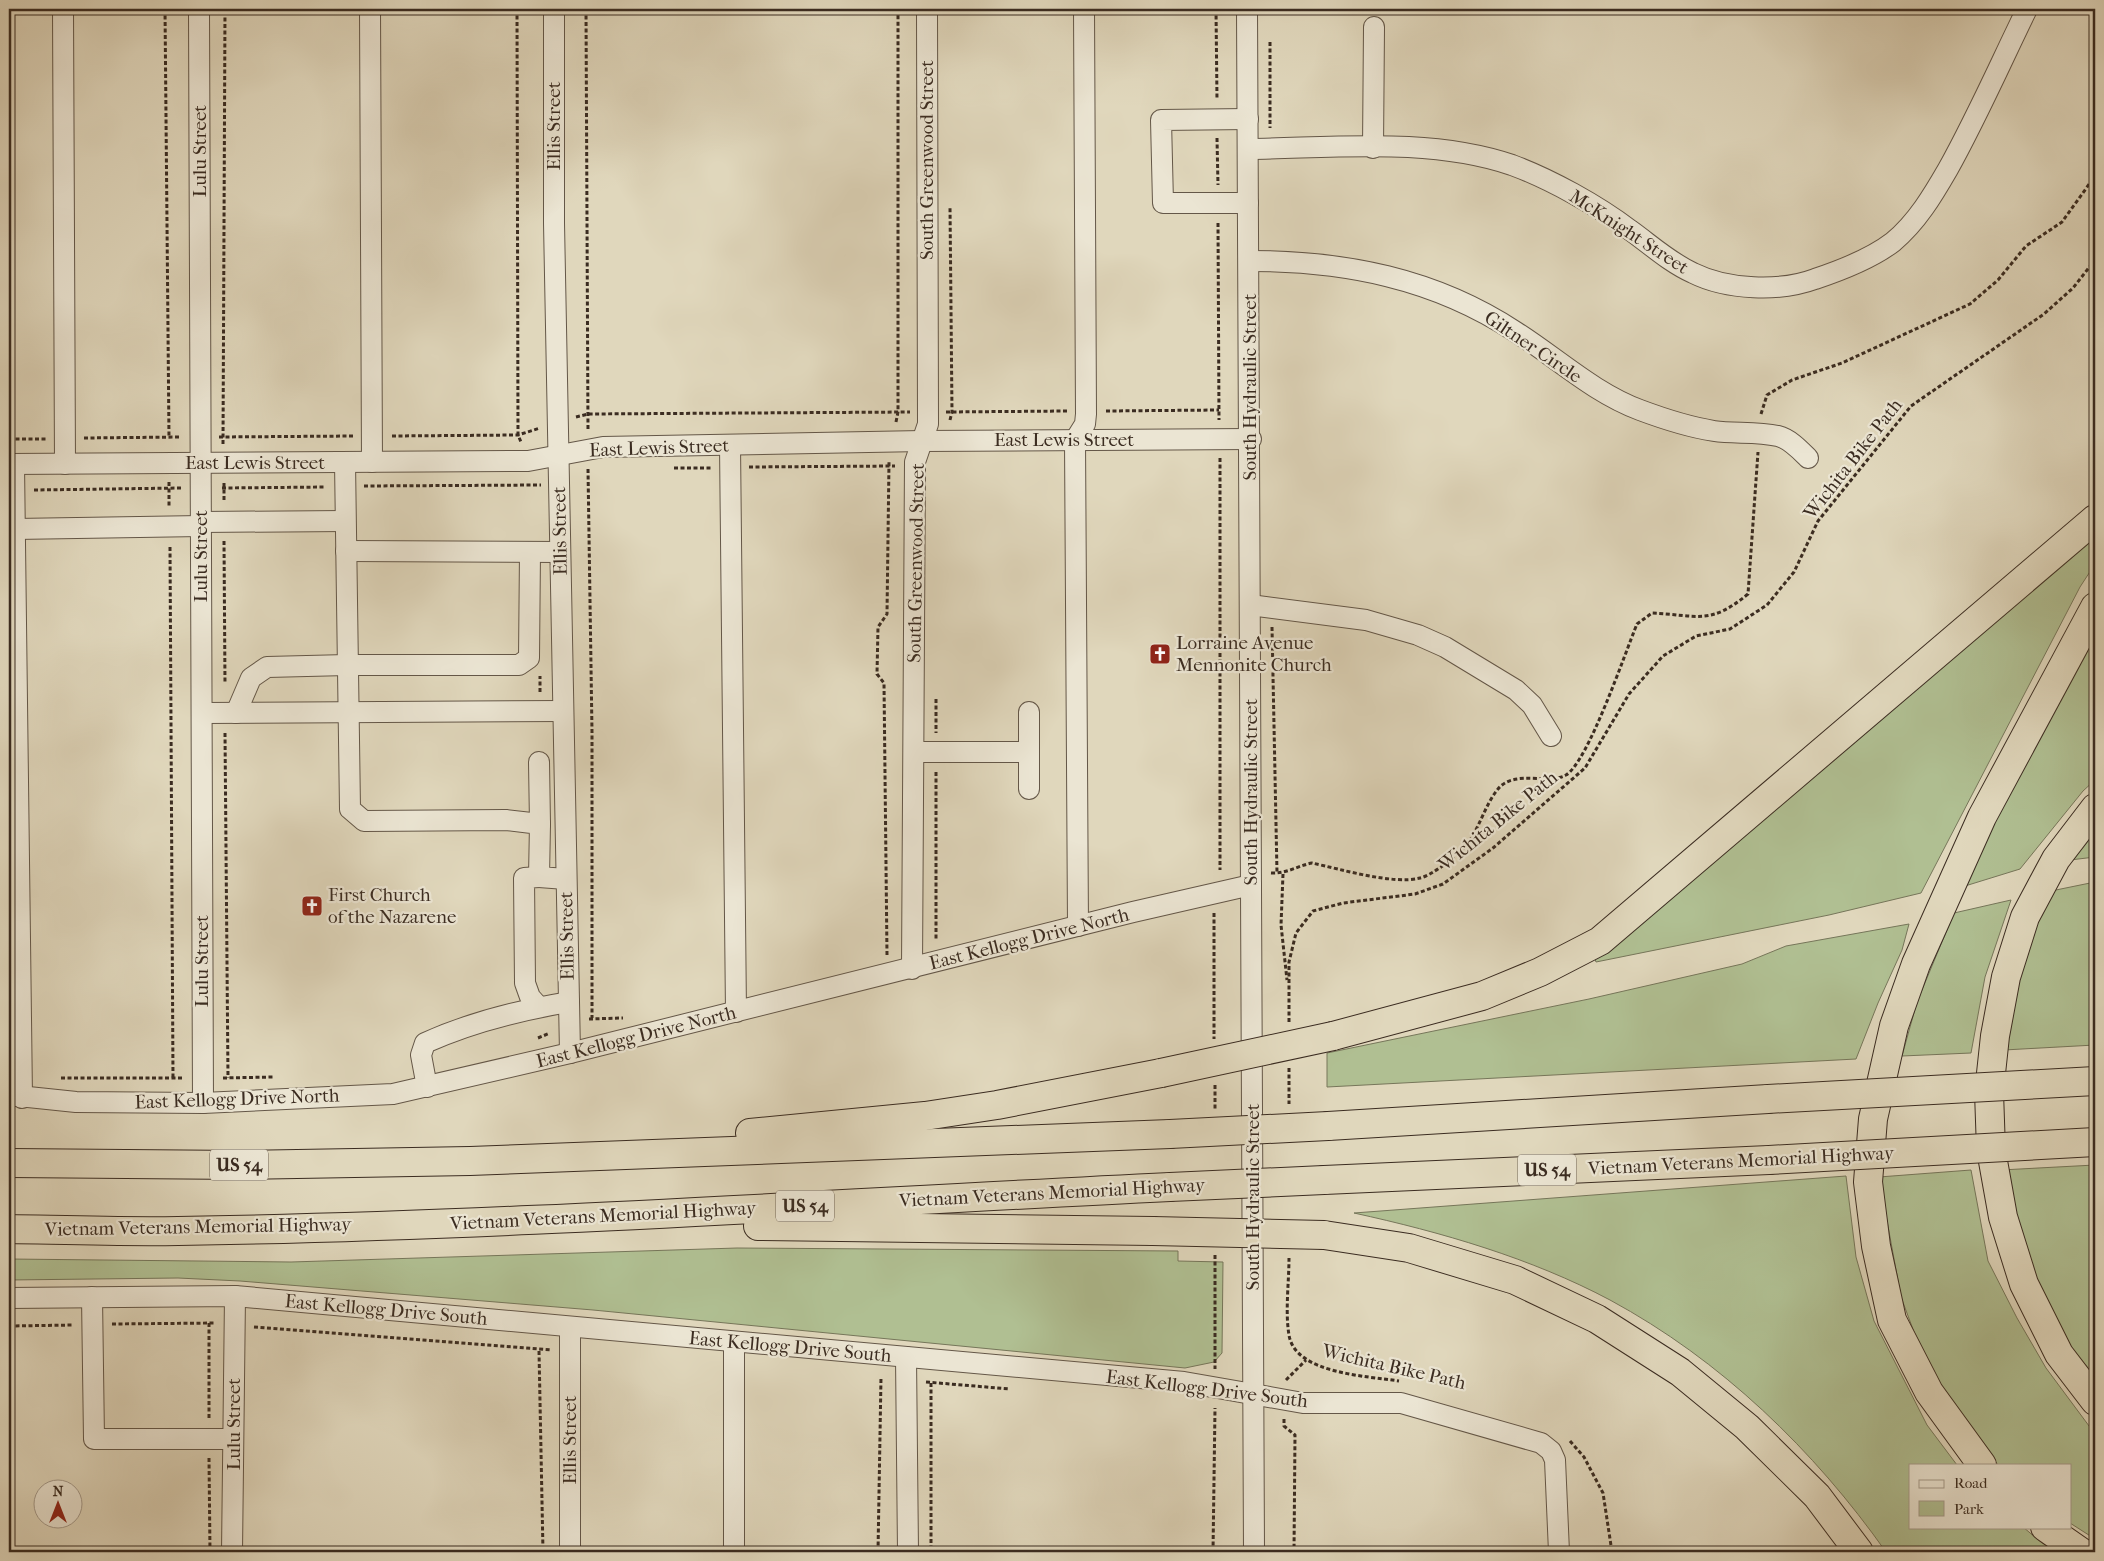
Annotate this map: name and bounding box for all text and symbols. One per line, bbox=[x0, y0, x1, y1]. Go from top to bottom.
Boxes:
street label: South Greenwood Street bbox=[916, 60, 938, 260]
street label: Ellis Street bbox=[543, 81, 565, 170]
street label: Lulu Street bbox=[189, 105, 211, 197]
street label: McKnight Street bbox=[1565, 185, 1693, 279]
street label: South Hydraulic Street bbox=[1239, 293, 1261, 480]
street label: Giltner Circle bbox=[1480, 306, 1586, 388]
street label: Wichita Bike Path bbox=[1799, 394, 1907, 524]
street label: East Lewis Street bbox=[994, 429, 1134, 451]
street label: East Lewis Street bbox=[589, 435, 730, 461]
street label: East Lewis Street bbox=[185, 452, 325, 474]
street label: South Greenwood Street bbox=[903, 463, 929, 663]
street label: Ellis Street bbox=[548, 486, 572, 576]
street label: Lulu Street bbox=[190, 510, 212, 602]
place label: Lorraine Avenue Mennonite Church bbox=[1176, 632, 1332, 676]
church icon: Lorraine Avenue Mennonite Church bbox=[1148, 642, 1172, 666]
street label: South Hydraulic Street bbox=[1240, 698, 1262, 885]
street label: Wichita Bike Path bbox=[1433, 766, 1562, 876]
place label: First Church of the Nazarene bbox=[328, 884, 456, 928]
street label: Ellis Street bbox=[555, 891, 579, 981]
church icon: First Church of the Nazarene bbox=[300, 894, 324, 918]
street label: East Kellogg Drive North bbox=[927, 903, 1132, 974]
street label: Lulu Street bbox=[191, 915, 213, 1007]
street label: East Kellogg Drive North bbox=[534, 1001, 739, 1072]
street label: East Kellogg Drive North bbox=[134, 1084, 340, 1114]
street label: South Hydraulic Street bbox=[1242, 1103, 1264, 1290]
street label: Vietnam Veterans Memorial Highway bbox=[1586, 1142, 1896, 1180]
road number: US 54 bbox=[210, 1150, 268, 1180]
road number: US 54 bbox=[1518, 1154, 1576, 1186]
street label: Vietnam Veterans Memorial Highway bbox=[897, 1174, 1207, 1212]
road number: US 54 bbox=[776, 1190, 834, 1222]
street label: Vietnam Veterans Memorial Highway bbox=[448, 1197, 758, 1235]
street label: Vietnam Veterans Memorial Highway bbox=[44, 1213, 352, 1241]
street label: East Kellogg Drive South bbox=[284, 1290, 489, 1330]
street label: East Kellogg Drive South bbox=[688, 1327, 893, 1367]
street label: Wichita Bike Path bbox=[1319, 1340, 1468, 1394]
street label: East Kellogg Drive South bbox=[1105, 1366, 1310, 1412]
street label: Lulu Street bbox=[223, 1378, 245, 1470]
street label: Ellis Street bbox=[559, 1395, 581, 1484]
legend bbox=[1909, 1464, 2072, 1528]
text: Road bbox=[1954, 1474, 1988, 1492]
north arrow bbox=[32, 1478, 82, 1528]
text: N bbox=[53, 1483, 64, 1500]
text: Park bbox=[1954, 1500, 1984, 1518]

